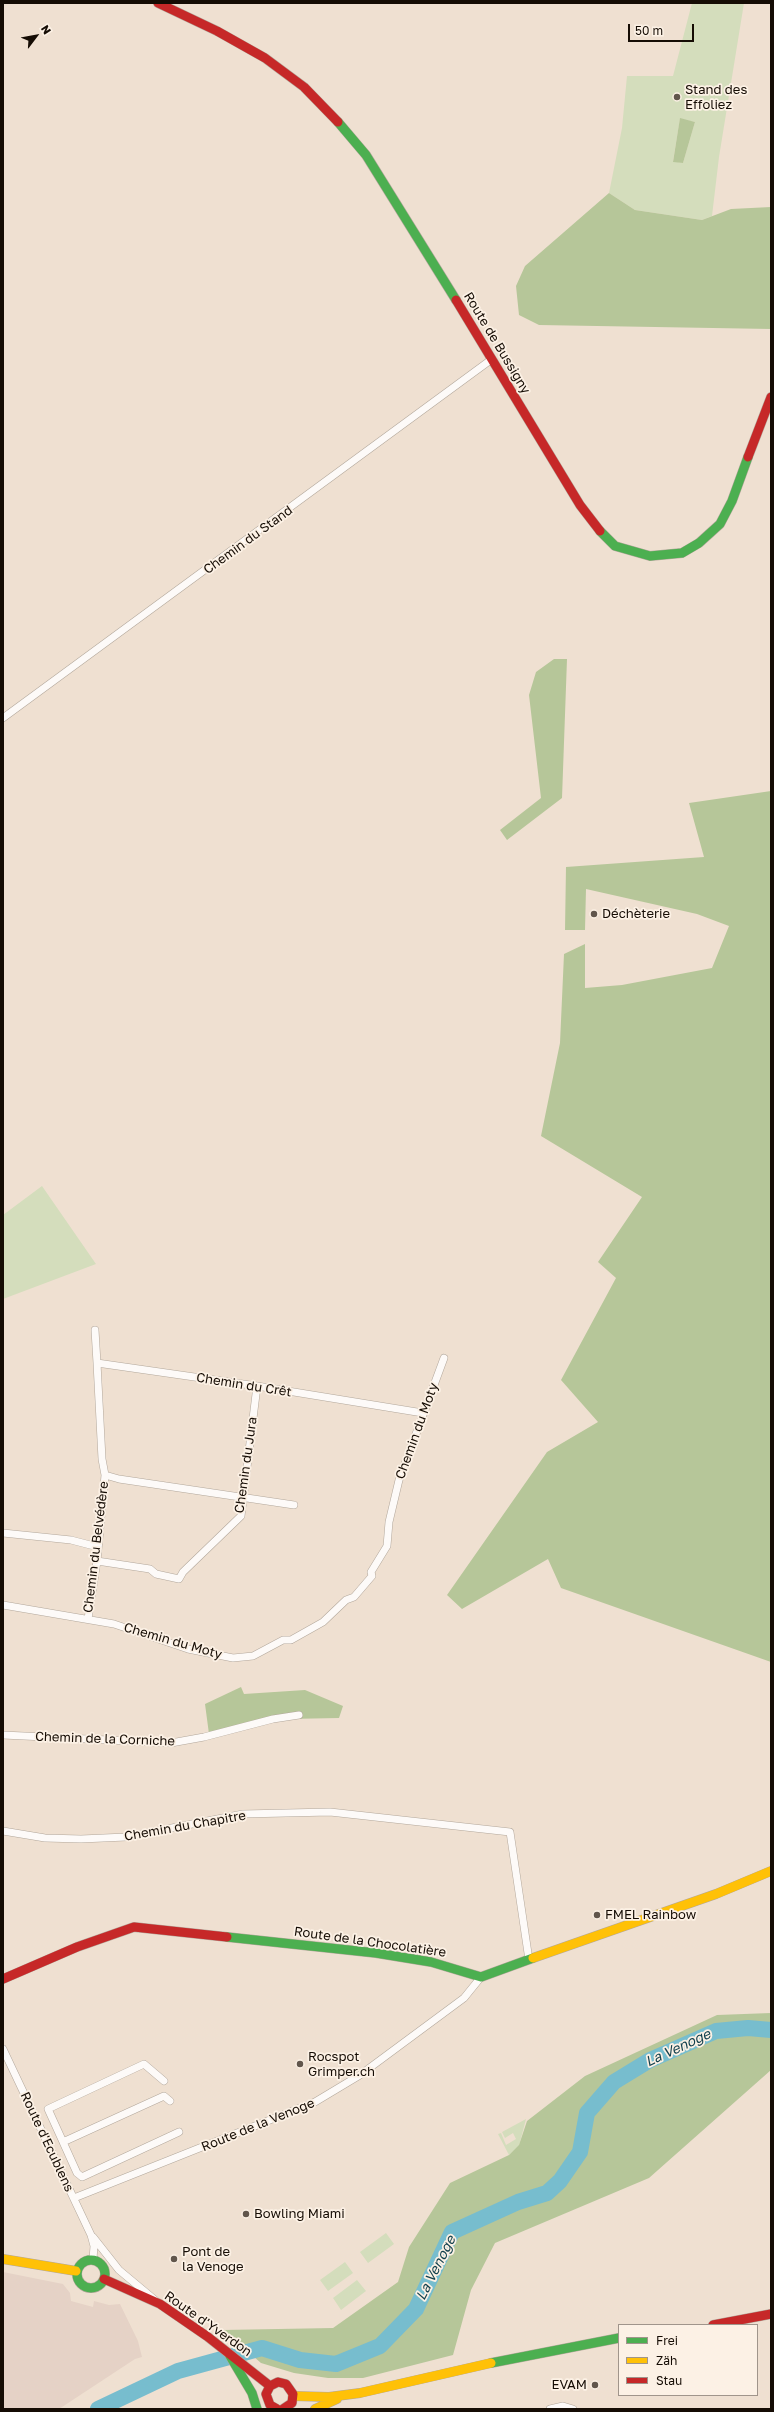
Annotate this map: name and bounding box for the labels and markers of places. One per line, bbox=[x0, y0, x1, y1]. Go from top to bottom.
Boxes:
place label: Stand des Effoliez bbox=[685, 82, 747, 113]
marker: Stand des Effoliez bbox=[672, 92, 682, 102]
place label: Déchèterie bbox=[602, 906, 670, 922]
marker: Déchèterie bbox=[589, 909, 599, 919]
place label: FMEL Rainbow bbox=[605, 1907, 696, 1923]
marker: FMEL Rainbow bbox=[592, 1910, 602, 1920]
place label: Rocspot Grimper.ch bbox=[308, 2049, 375, 2080]
marker: Rocspot Grimper.ch bbox=[295, 2059, 305, 2069]
place label: Bowling Miami bbox=[254, 2206, 345, 2222]
marker: Bowling Miami bbox=[241, 2209, 251, 2219]
place label: Pont de la Venoge bbox=[182, 2244, 244, 2275]
marker: Pont de la Venoge bbox=[169, 2254, 179, 2264]
place label: EVAM bbox=[552, 2377, 587, 2393]
marker: EVAM bbox=[590, 2380, 600, 2390]

